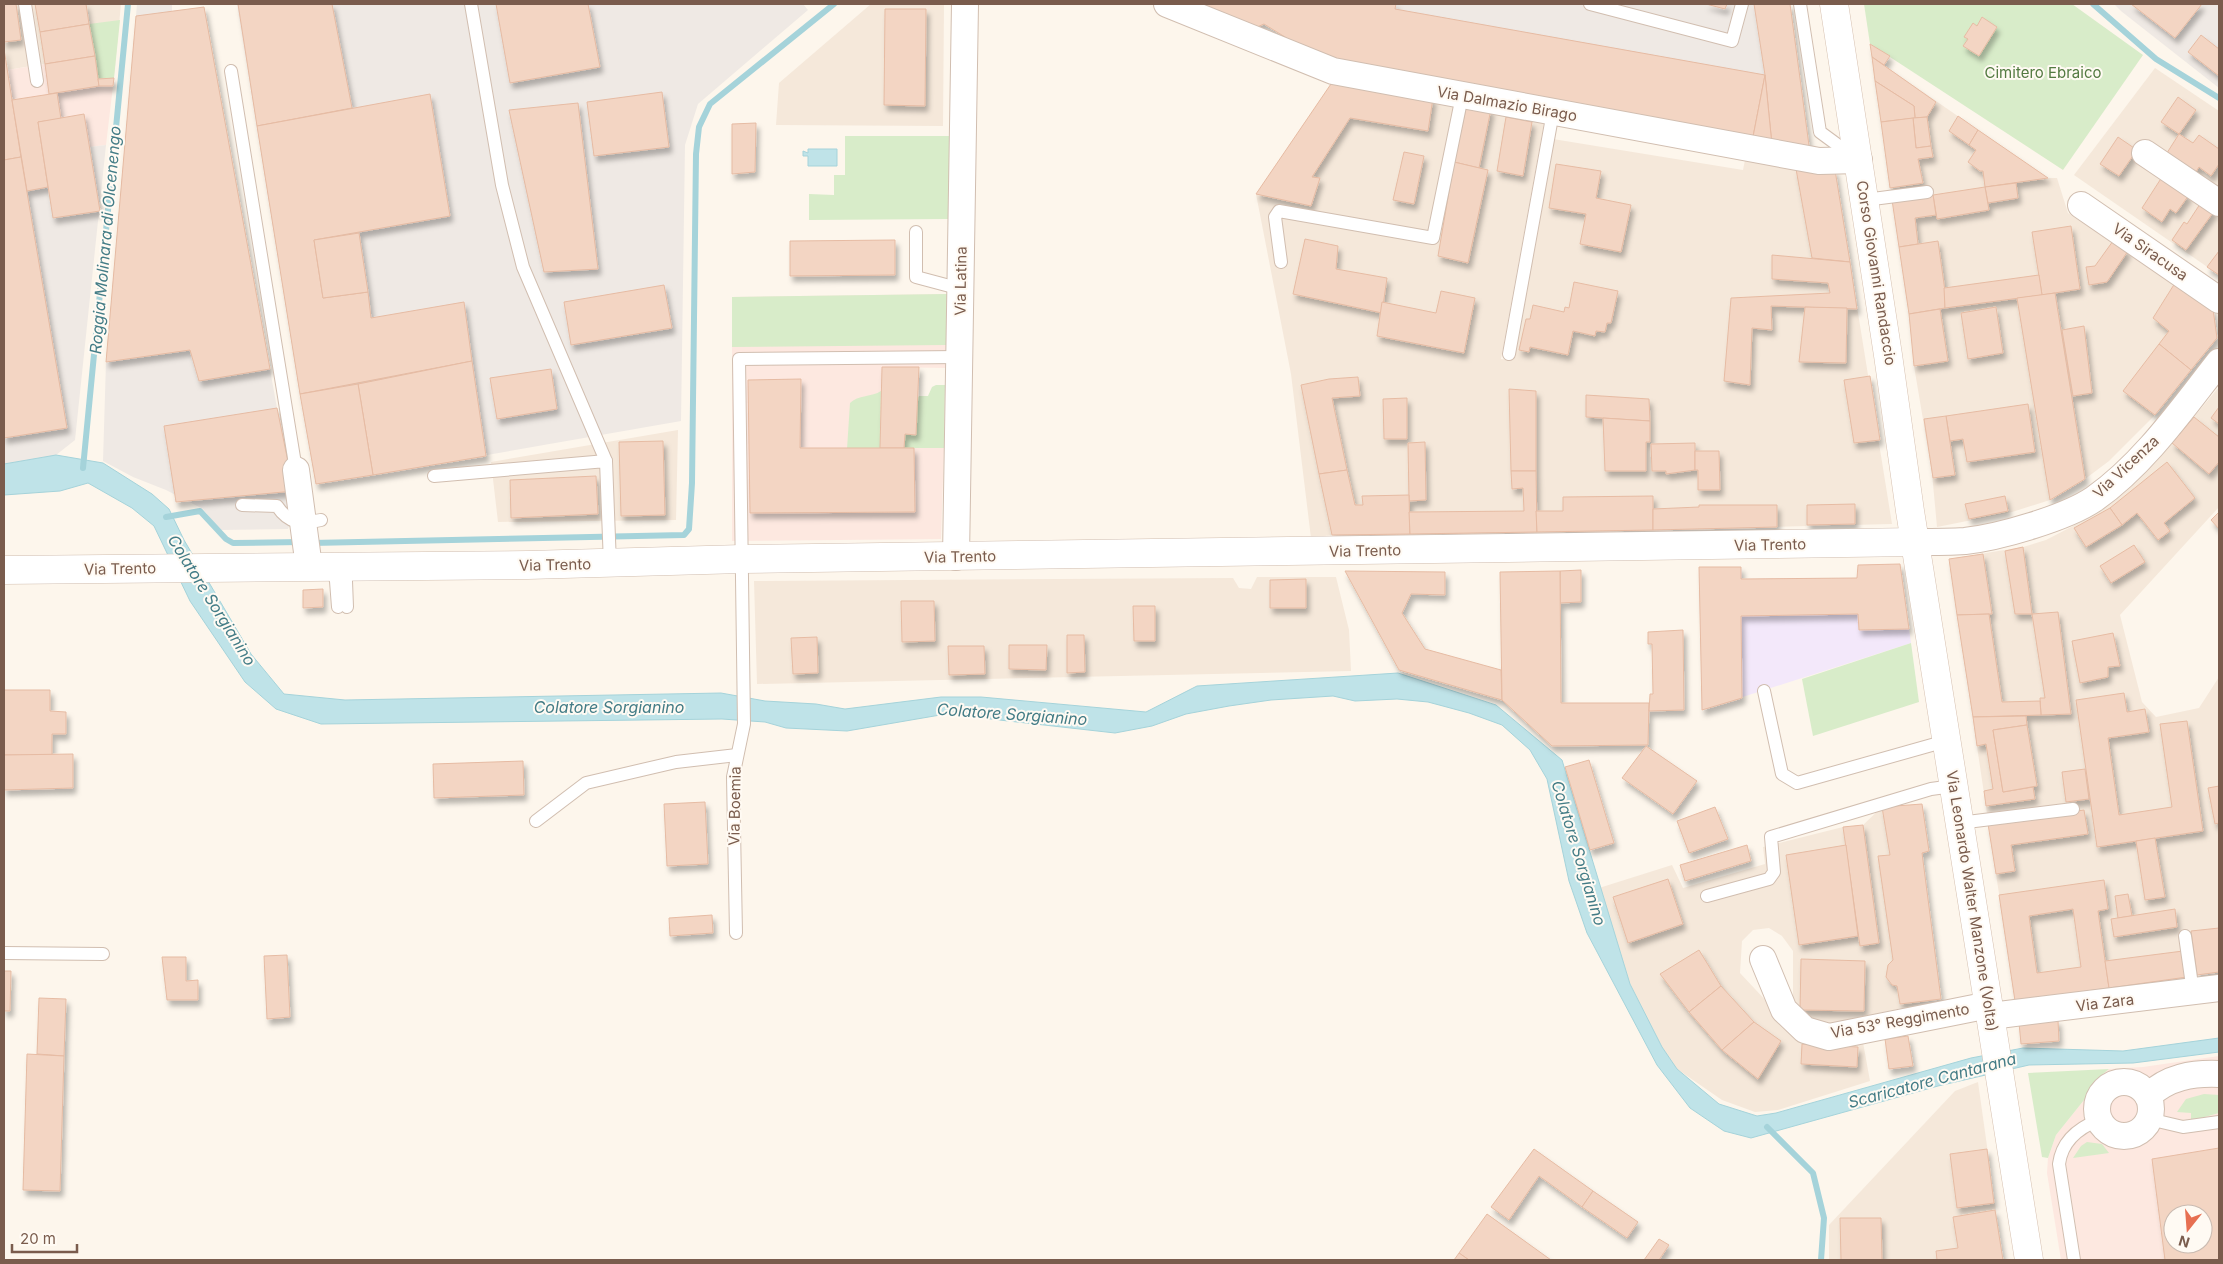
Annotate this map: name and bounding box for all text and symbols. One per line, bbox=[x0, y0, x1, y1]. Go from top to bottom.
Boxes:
park label: Cimitero Ebraico bbox=[1985, 63, 2101, 82]
street label: Via Dalmazio Birago bbox=[1436, 82, 1579, 125]
water label: Roggia Molinara di Olcenengo bbox=[85, 125, 125, 355]
street label: Corso Giovanni Randaccio bbox=[1852, 179, 1900, 367]
street label: Via Siracusa bbox=[2109, 219, 2192, 285]
street label: Via Latina bbox=[950, 246, 971, 316]
street label: Via Vicenza bbox=[2089, 431, 2163, 502]
water label: Colatore Sorgianino bbox=[164, 531, 260, 669]
street label: Via Trento bbox=[1734, 534, 1806, 555]
street label: Via Trento bbox=[1329, 540, 1401, 561]
street label: Via Trento bbox=[924, 546, 996, 567]
street label: Via Trento bbox=[519, 554, 591, 575]
street label: Via Trento bbox=[84, 558, 156, 579]
water label: Colatore Sorgianino bbox=[534, 697, 684, 717]
water label: Colatore Sorgianino bbox=[936, 699, 1088, 729]
street label: Via Boemia bbox=[724, 766, 745, 846]
street label: Via Leonardo Walter Manzone (Volta) bbox=[1942, 769, 2003, 1033]
water label: Colatore Sorgianino bbox=[1547, 778, 1611, 928]
street label: Via Zara bbox=[2075, 990, 2135, 1016]
street label: Via 53° Reggimento bbox=[1829, 999, 1971, 1042]
water label: Scaricatore Cantarana bbox=[1846, 1048, 2018, 1112]
north arrow bbox=[2163, 1204, 2213, 1254]
scale bar bbox=[12, 1222, 78, 1254]
text: 20 m bbox=[20, 1229, 56, 1248]
text: N bbox=[2176, 1232, 2192, 1252]

